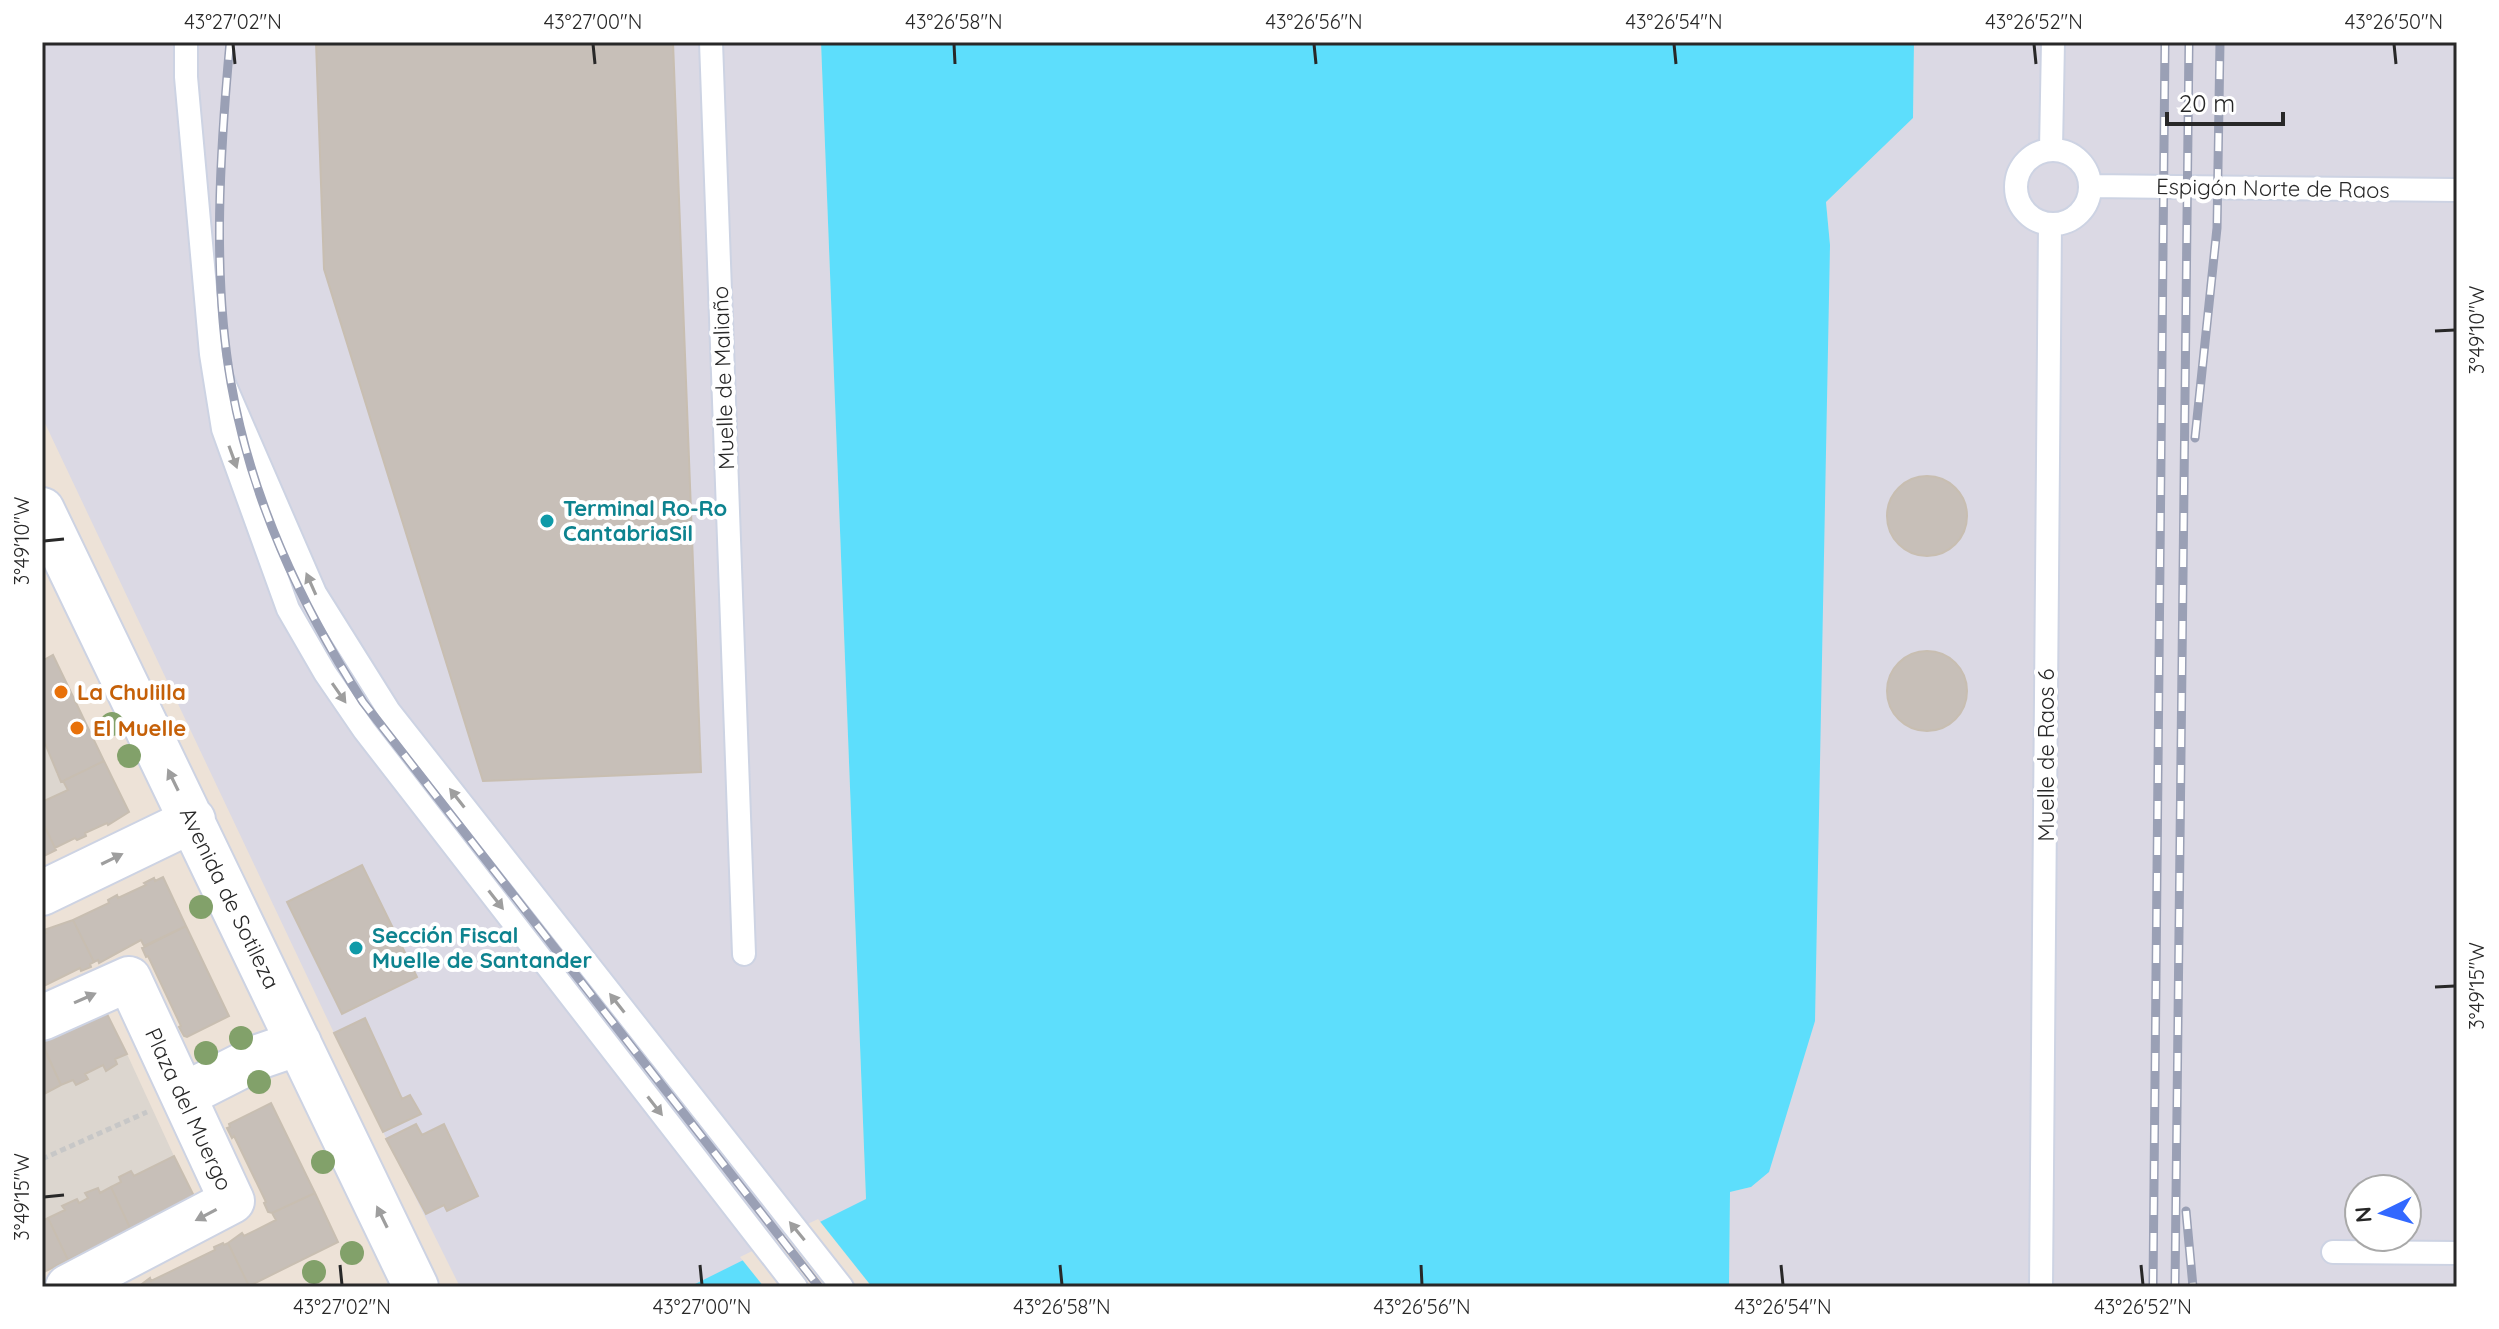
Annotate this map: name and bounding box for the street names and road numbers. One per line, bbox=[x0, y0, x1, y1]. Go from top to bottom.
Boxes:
street label: Espigón Norte de Raos bbox=[2156, 172, 2390, 204]
street label: Muelle de Maliaño bbox=[706, 286, 740, 470]
street label: Muelle de Raos 6 bbox=[2032, 668, 2060, 841]
street label: Avenida de Sotileza bbox=[174, 803, 286, 993]
street label: Plaza del Muergo bbox=[139, 1023, 239, 1195]

